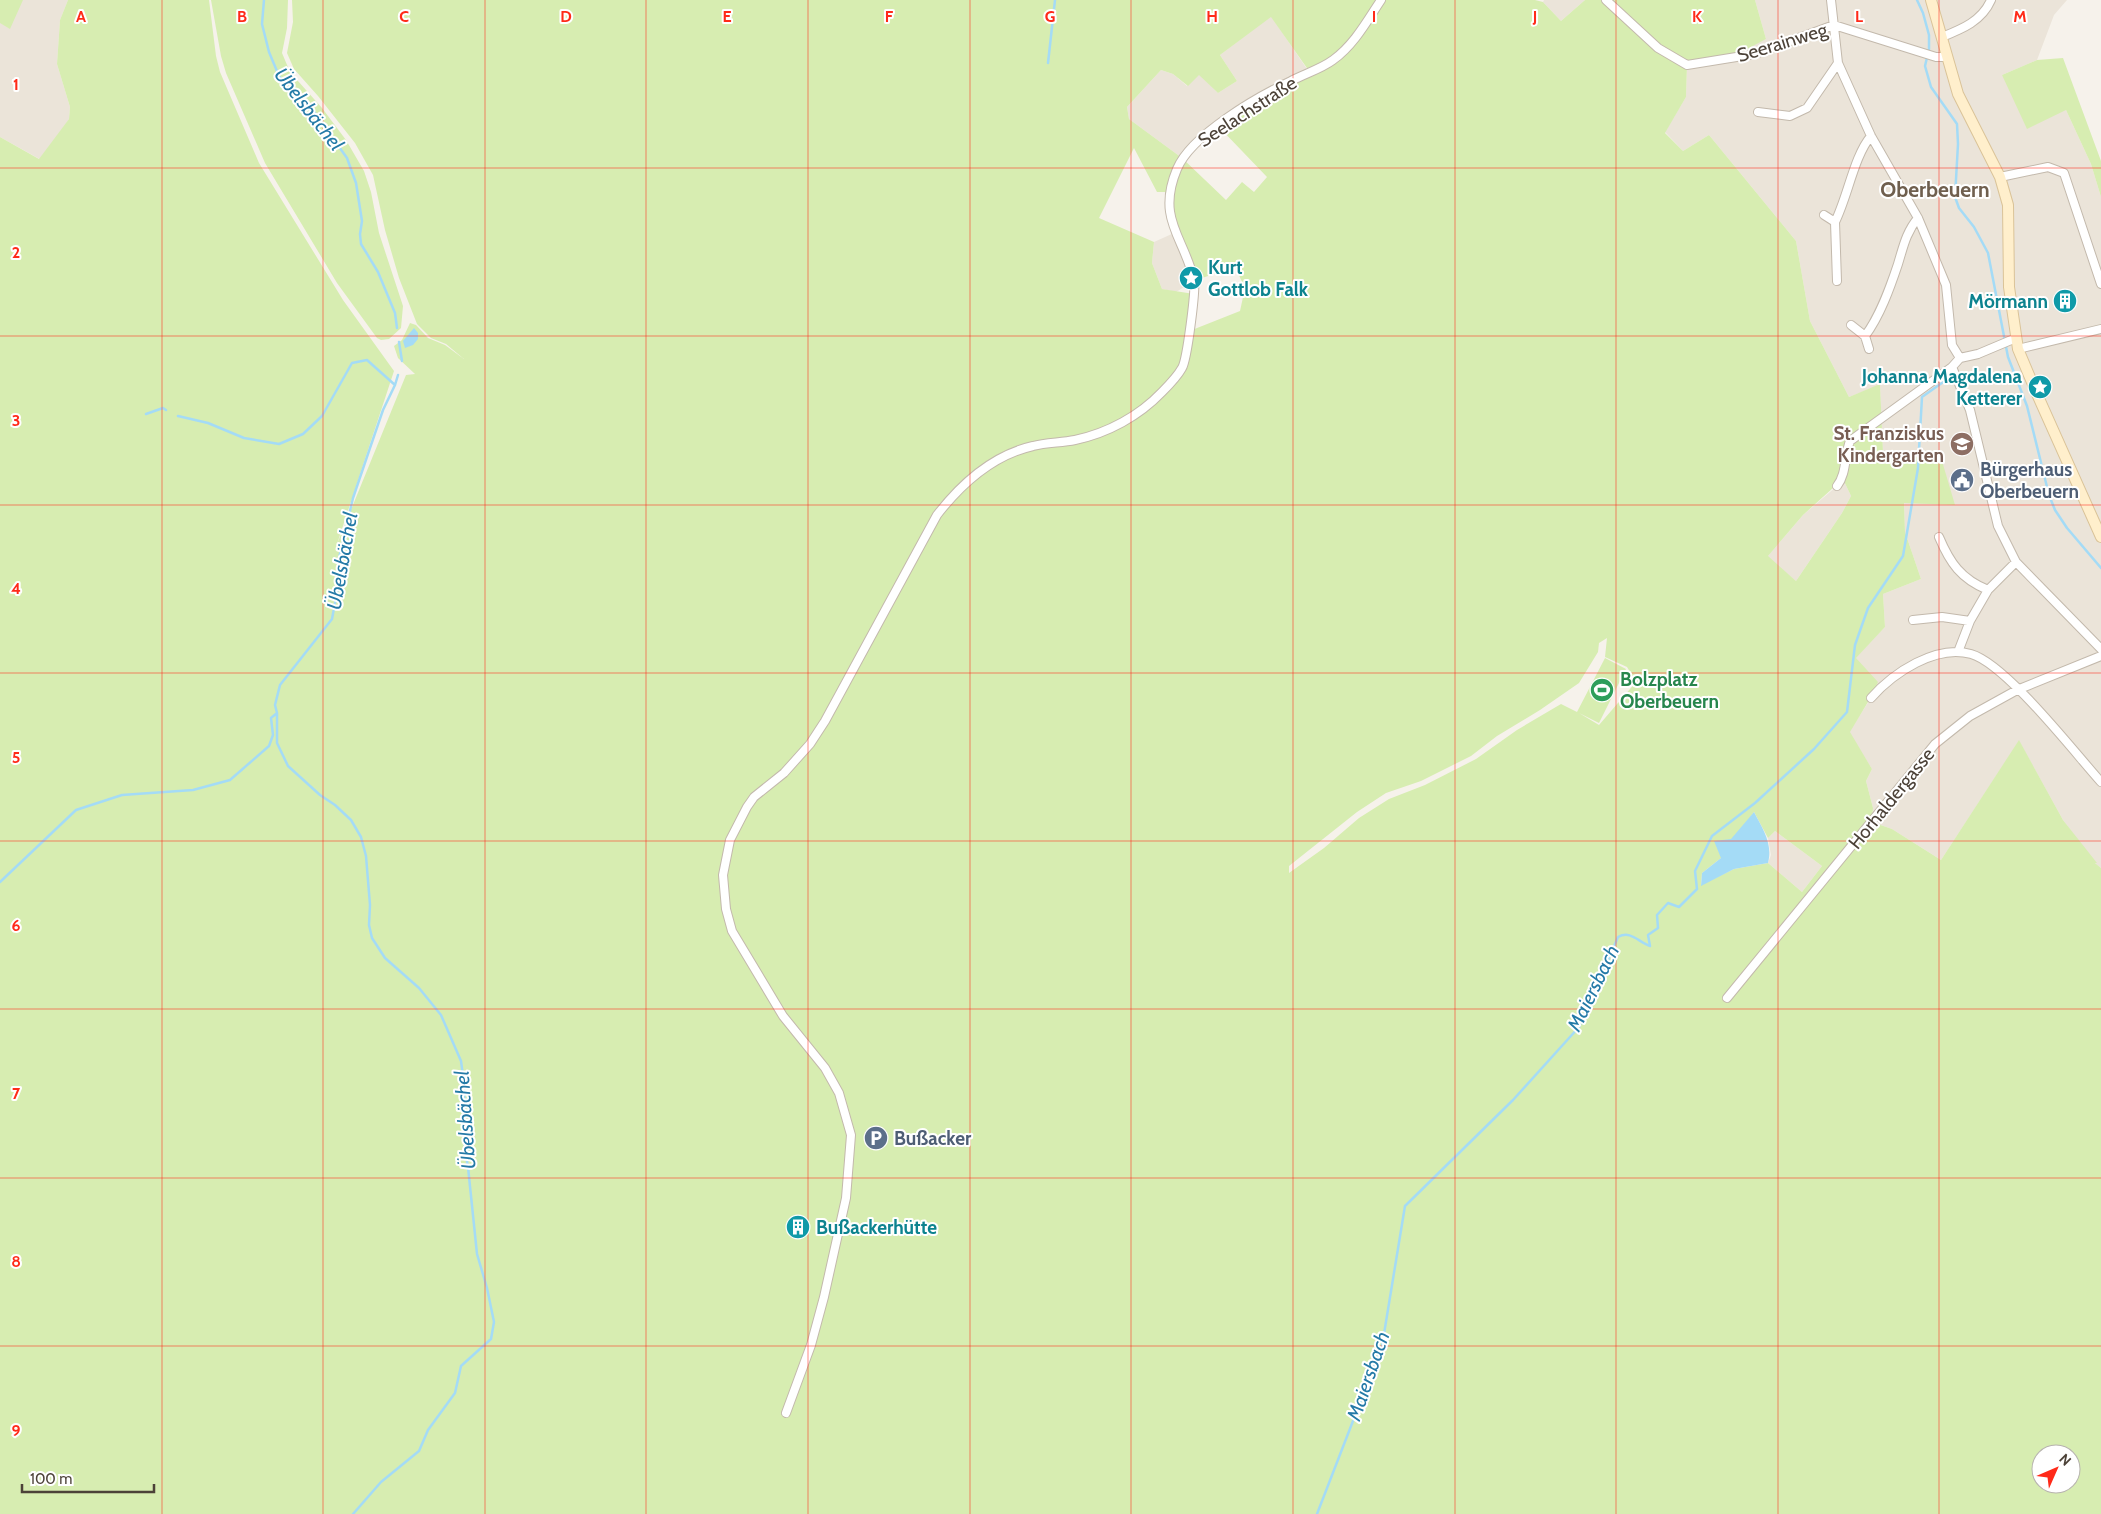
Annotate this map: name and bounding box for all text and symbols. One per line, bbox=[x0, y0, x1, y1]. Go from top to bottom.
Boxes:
text: A bbox=[76, 7, 86, 26]
text: B bbox=[237, 7, 247, 26]
text: C bbox=[399, 7, 409, 26]
text: D bbox=[560, 7, 572, 26]
text: E bbox=[722, 7, 732, 26]
text: F bbox=[885, 7, 894, 26]
text: G bbox=[1045, 7, 1055, 26]
text: H bbox=[1206, 7, 1218, 26]
text: I bbox=[1372, 7, 1376, 26]
text: J bbox=[1532, 7, 1537, 26]
text: K bbox=[1692, 7, 1702, 26]
text: L bbox=[1855, 7, 1863, 26]
text: M bbox=[2013, 7, 2027, 26]
street label: Seerainweg bbox=[1734, 18, 1830, 67]
water label: Übelsbächel bbox=[269, 63, 349, 155]
street label: Seelachstraße bbox=[1194, 71, 1301, 152]
text: 1 bbox=[13, 75, 19, 94]
district label: Oberbeuern bbox=[1880, 177, 1990, 202]
text: 2 bbox=[12, 243, 20, 262]
place label: Kurt Gottlob Falk bbox=[1208, 256, 1309, 301]
place icon: Kurt Gottlob Falk bbox=[1178, 265, 1204, 291]
building icon: Mörmann bbox=[2052, 288, 2078, 314]
place label: Mörmann bbox=[1968, 290, 2048, 313]
place label: Johanna Magdalena Ketterer bbox=[1861, 365, 2023, 410]
place icon: Johanna Magdalena Ketterer bbox=[2027, 374, 2053, 400]
text: 3 bbox=[12, 411, 20, 430]
place label: St. Franziskus Kindergarten bbox=[1833, 422, 1944, 467]
school or university icon: St. Franziskus Kindergarten bbox=[1949, 431, 1975, 457]
place label: Bürgerhaus Oberbeuern bbox=[1980, 458, 2079, 503]
public building icon: Bürgerhaus Oberbeuern bbox=[1949, 467, 1975, 493]
water label: Übelsbächel bbox=[322, 510, 362, 612]
text: 4 bbox=[11, 579, 21, 598]
place label: Bolzplatz Oberbeuern bbox=[1620, 668, 1719, 713]
sports icon: Bolzplatz Oberbeuern bbox=[1589, 677, 1615, 703]
street label: Horhaldergasse bbox=[1844, 743, 1939, 854]
text: 5 bbox=[12, 748, 20, 767]
text: 6 bbox=[12, 916, 21, 935]
water label: Maiersbach bbox=[1561, 941, 1624, 1036]
water label: Übelsbächel bbox=[450, 1070, 480, 1170]
text: 7 bbox=[12, 1084, 21, 1103]
parking icon: Bußacker bbox=[863, 1125, 889, 1151]
place label: Bußacker bbox=[894, 1127, 972, 1150]
building icon: Bußackerhütte bbox=[785, 1214, 811, 1240]
place label: Bußackerhütte bbox=[816, 1216, 937, 1239]
text: 8 bbox=[11, 1252, 21, 1271]
water label: Maiersbach bbox=[1341, 1328, 1394, 1425]
text: 9 bbox=[12, 1421, 21, 1440]
north arrow bbox=[2031, 1444, 2081, 1494]
text: N bbox=[2055, 1450, 2075, 1470]
scale bar bbox=[22, 1462, 155, 1494]
text: 100 m bbox=[30, 1470, 72, 1488]

